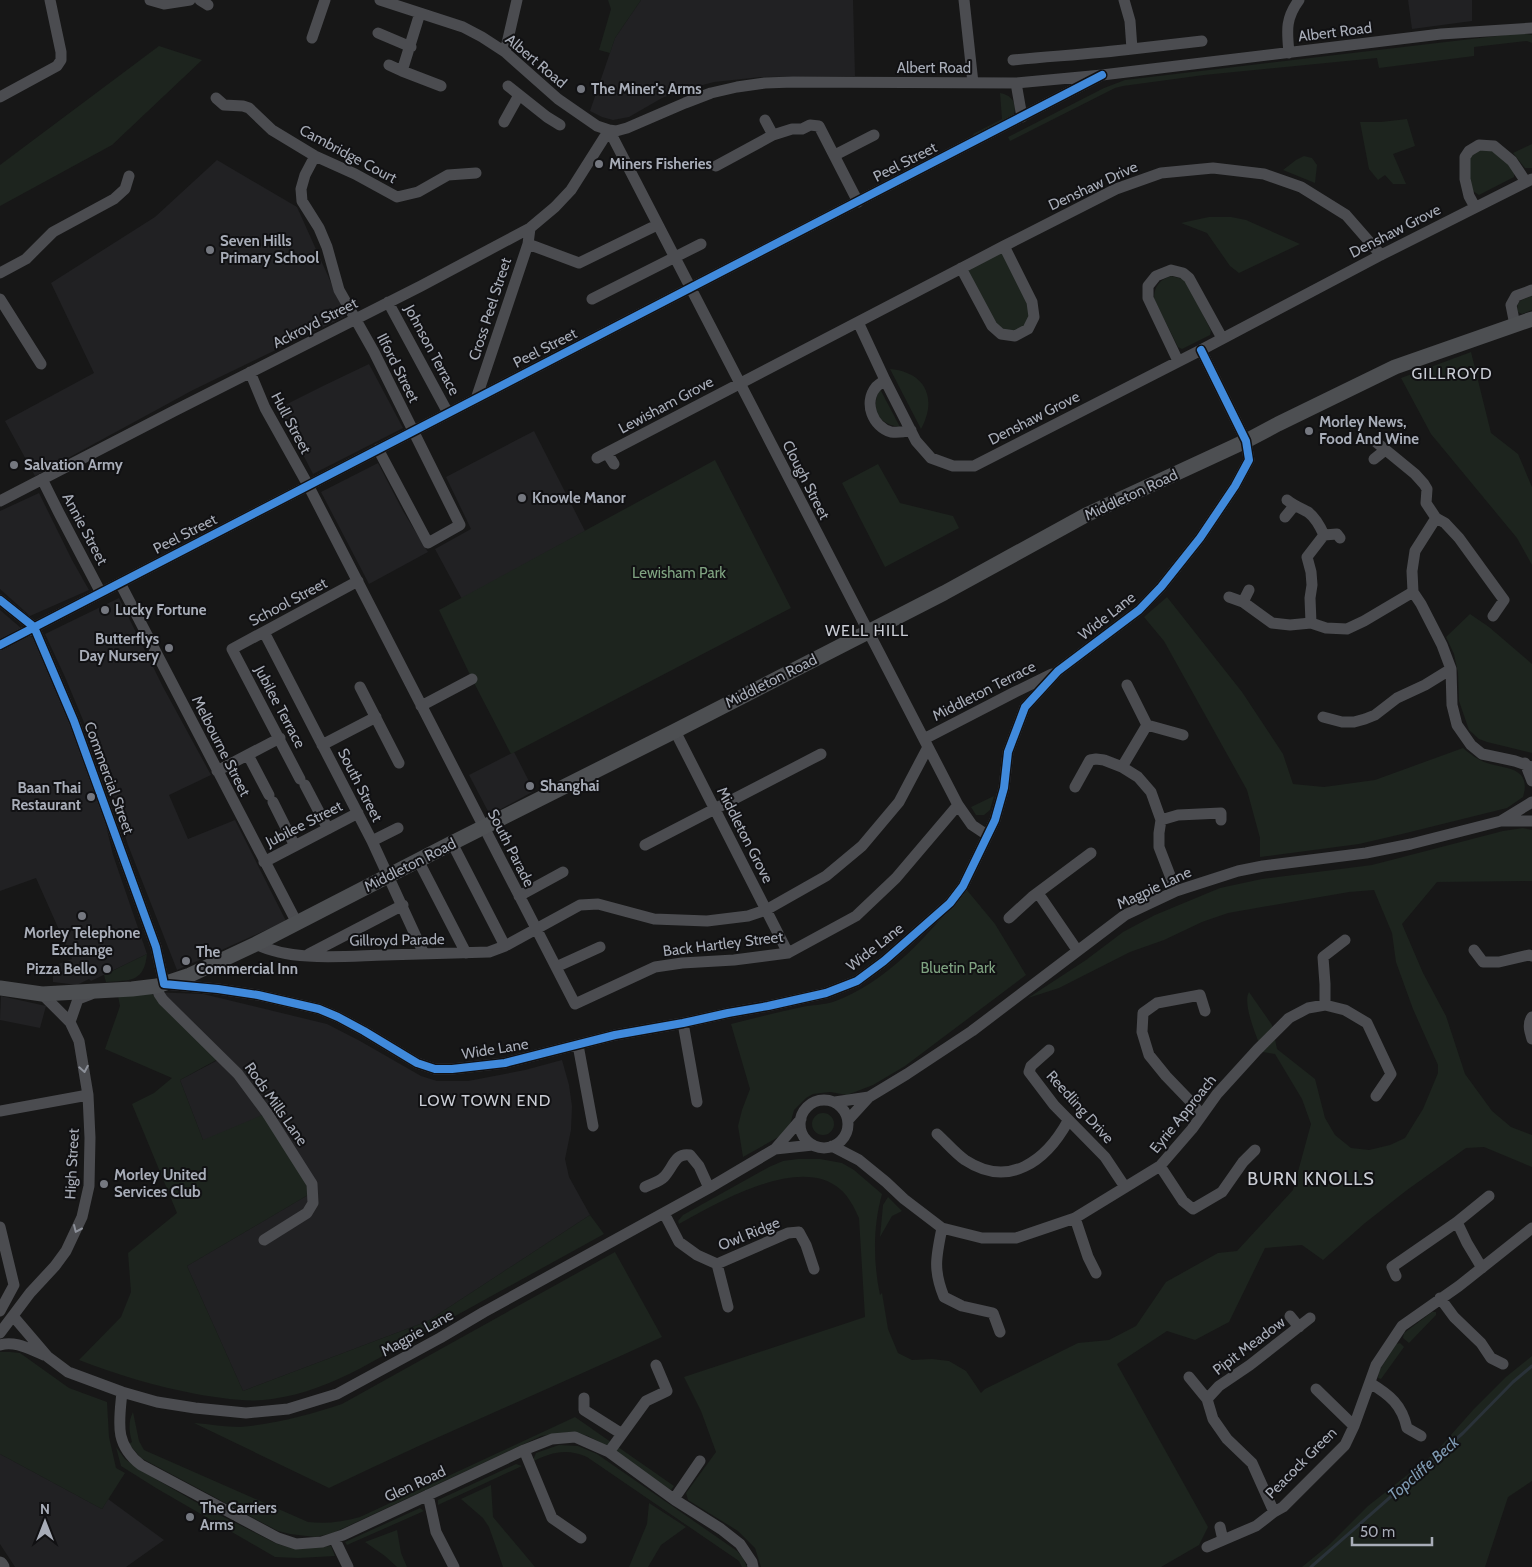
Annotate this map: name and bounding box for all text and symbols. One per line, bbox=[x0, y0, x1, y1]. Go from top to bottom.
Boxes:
street label: Albert Road bbox=[1297, 19, 1373, 45]
street label: Albert Road bbox=[502, 30, 570, 92]
street label: Albert Road bbox=[897, 59, 971, 77]
place label: The Miner's Arms bbox=[591, 80, 702, 98]
marker: The Miner's Arms bbox=[575, 83, 587, 95]
street label: Cambridge Court bbox=[296, 121, 400, 187]
street label: Peel Street bbox=[870, 138, 940, 186]
place label: Miners Fisheries bbox=[609, 155, 712, 173]
street label: Denshaw Drive bbox=[1046, 157, 1141, 214]
marker: Miners Fisheries bbox=[593, 158, 605, 170]
street label: Denshaw Grove bbox=[1346, 200, 1444, 262]
place label: Seven Hills Primary School bbox=[220, 232, 319, 267]
marker: Seven Hills Primary School bbox=[204, 244, 216, 256]
street label: Cross Peel Street bbox=[465, 255, 515, 363]
street label: Ackroyd Street bbox=[270, 294, 360, 352]
street label: Johnson Terrace bbox=[400, 301, 464, 399]
street label: Peel Street bbox=[510, 324, 580, 372]
street label: Ilford Street bbox=[373, 330, 423, 406]
district label: GILLROYD bbox=[1411, 364, 1493, 383]
street label: Lewisham Grove bbox=[616, 372, 717, 438]
street label: Denshaw Grove bbox=[985, 387, 1083, 449]
street label: Hull Street bbox=[267, 389, 315, 457]
place label: Morley News, Food And Wine bbox=[1319, 413, 1419, 448]
marker: Morley News, Food And Wine bbox=[1303, 425, 1315, 437]
street label: Clough Street bbox=[778, 437, 834, 523]
place label: Salvation Army bbox=[24, 456, 124, 474]
marker: Salvation Army bbox=[8, 459, 20, 471]
street label: Middleton Road bbox=[1082, 466, 1180, 524]
place label: Knowle Manor bbox=[532, 489, 626, 507]
street label: Annie Street bbox=[59, 490, 111, 568]
marker: Knowle Manor bbox=[516, 492, 528, 504]
street label: Peel Street bbox=[150, 510, 220, 558]
park label: Lewisham Park bbox=[632, 564, 726, 582]
street label: School Street bbox=[246, 574, 330, 630]
street label: Wide Lane bbox=[1075, 588, 1139, 644]
place label: Lucky Fortune bbox=[115, 601, 207, 619]
marker: Lucky Fortune bbox=[99, 604, 111, 616]
district label: WELL HILL bbox=[825, 621, 909, 640]
place label: Butterflys Day Nursery bbox=[79, 630, 160, 665]
marker: Butterflys Day Nursery bbox=[163, 642, 175, 654]
street label: Middleton Road bbox=[722, 650, 820, 712]
street label: Middleton Terrace bbox=[929, 657, 1039, 725]
street label: Jubilee Terrace bbox=[250, 662, 309, 752]
street label: Melbourne Street bbox=[188, 693, 254, 799]
street label: Commercial Street bbox=[80, 719, 138, 837]
street label: South Street bbox=[334, 745, 386, 825]
place label: Shanghai bbox=[540, 777, 599, 795]
place label: Baan Thai Restaurant bbox=[11, 779, 81, 814]
marker: Shanghai bbox=[524, 780, 536, 792]
street label: Middleton Grove bbox=[713, 784, 777, 886]
marker: Baan Thai Restaurant bbox=[85, 791, 97, 803]
street label: Jubilee Street bbox=[262, 797, 345, 851]
street label: South Parade bbox=[484, 806, 538, 890]
street label: Middleton Road bbox=[361, 834, 459, 896]
street label: Magpie Lane bbox=[1114, 863, 1194, 913]
marker: Morley Telephone Exchange bbox=[76, 910, 88, 922]
street label: Wide Lane bbox=[843, 919, 907, 975]
place label: Morley Telephone Exchange bbox=[24, 924, 141, 959]
street label: Back Hartley Street bbox=[662, 928, 784, 960]
street label: Gillroyd Parade bbox=[349, 930, 445, 950]
place label: The Commercial Inn bbox=[196, 943, 298, 978]
marker: The Commercial Inn bbox=[180, 955, 192, 967]
park label: Bluetin Park bbox=[921, 959, 996, 977]
place label: Pizza Bello bbox=[26, 960, 97, 978]
marker: Pizza Bello bbox=[101, 963, 113, 975]
street label: Wide Lane bbox=[460, 1035, 530, 1063]
street label: Rods Mills Lane bbox=[241, 1059, 312, 1149]
one-way arrow bbox=[78, 1064, 88, 1073]
street label: Reedling Drive bbox=[1043, 1067, 1118, 1147]
street label: Eyrie Approach bbox=[1146, 1071, 1220, 1157]
district label: LOW TOWN END bbox=[419, 1091, 551, 1110]
street label: High Street bbox=[61, 1128, 83, 1200]
place label: Morley United Services Club bbox=[114, 1166, 207, 1201]
district label: BURN KNOLLS bbox=[1247, 1168, 1375, 1190]
marker: Morley United Services Club bbox=[98, 1178, 110, 1190]
street label: Owl Ridge bbox=[716, 1213, 783, 1255]
one-way arrow bbox=[73, 1224, 83, 1233]
street label: Magpie Lane bbox=[378, 1306, 457, 1360]
street label: Pipit Meadow bbox=[1209, 1313, 1289, 1379]
street label: Peacock Green bbox=[1262, 1424, 1340, 1502]
water label: Topcliffe Beck bbox=[1384, 1432, 1464, 1504]
street label: Glen Road bbox=[382, 1462, 448, 1506]
north arrow bbox=[20, 1497, 70, 1547]
place label: The Carriers Arms bbox=[200, 1499, 277, 1534]
text: N bbox=[40, 1500, 50, 1518]
marker: The Carriers Arms bbox=[184, 1511, 196, 1523]
scale bar bbox=[1352, 1514, 1432, 1546]
text: 50 m bbox=[1360, 1523, 1395, 1541]

